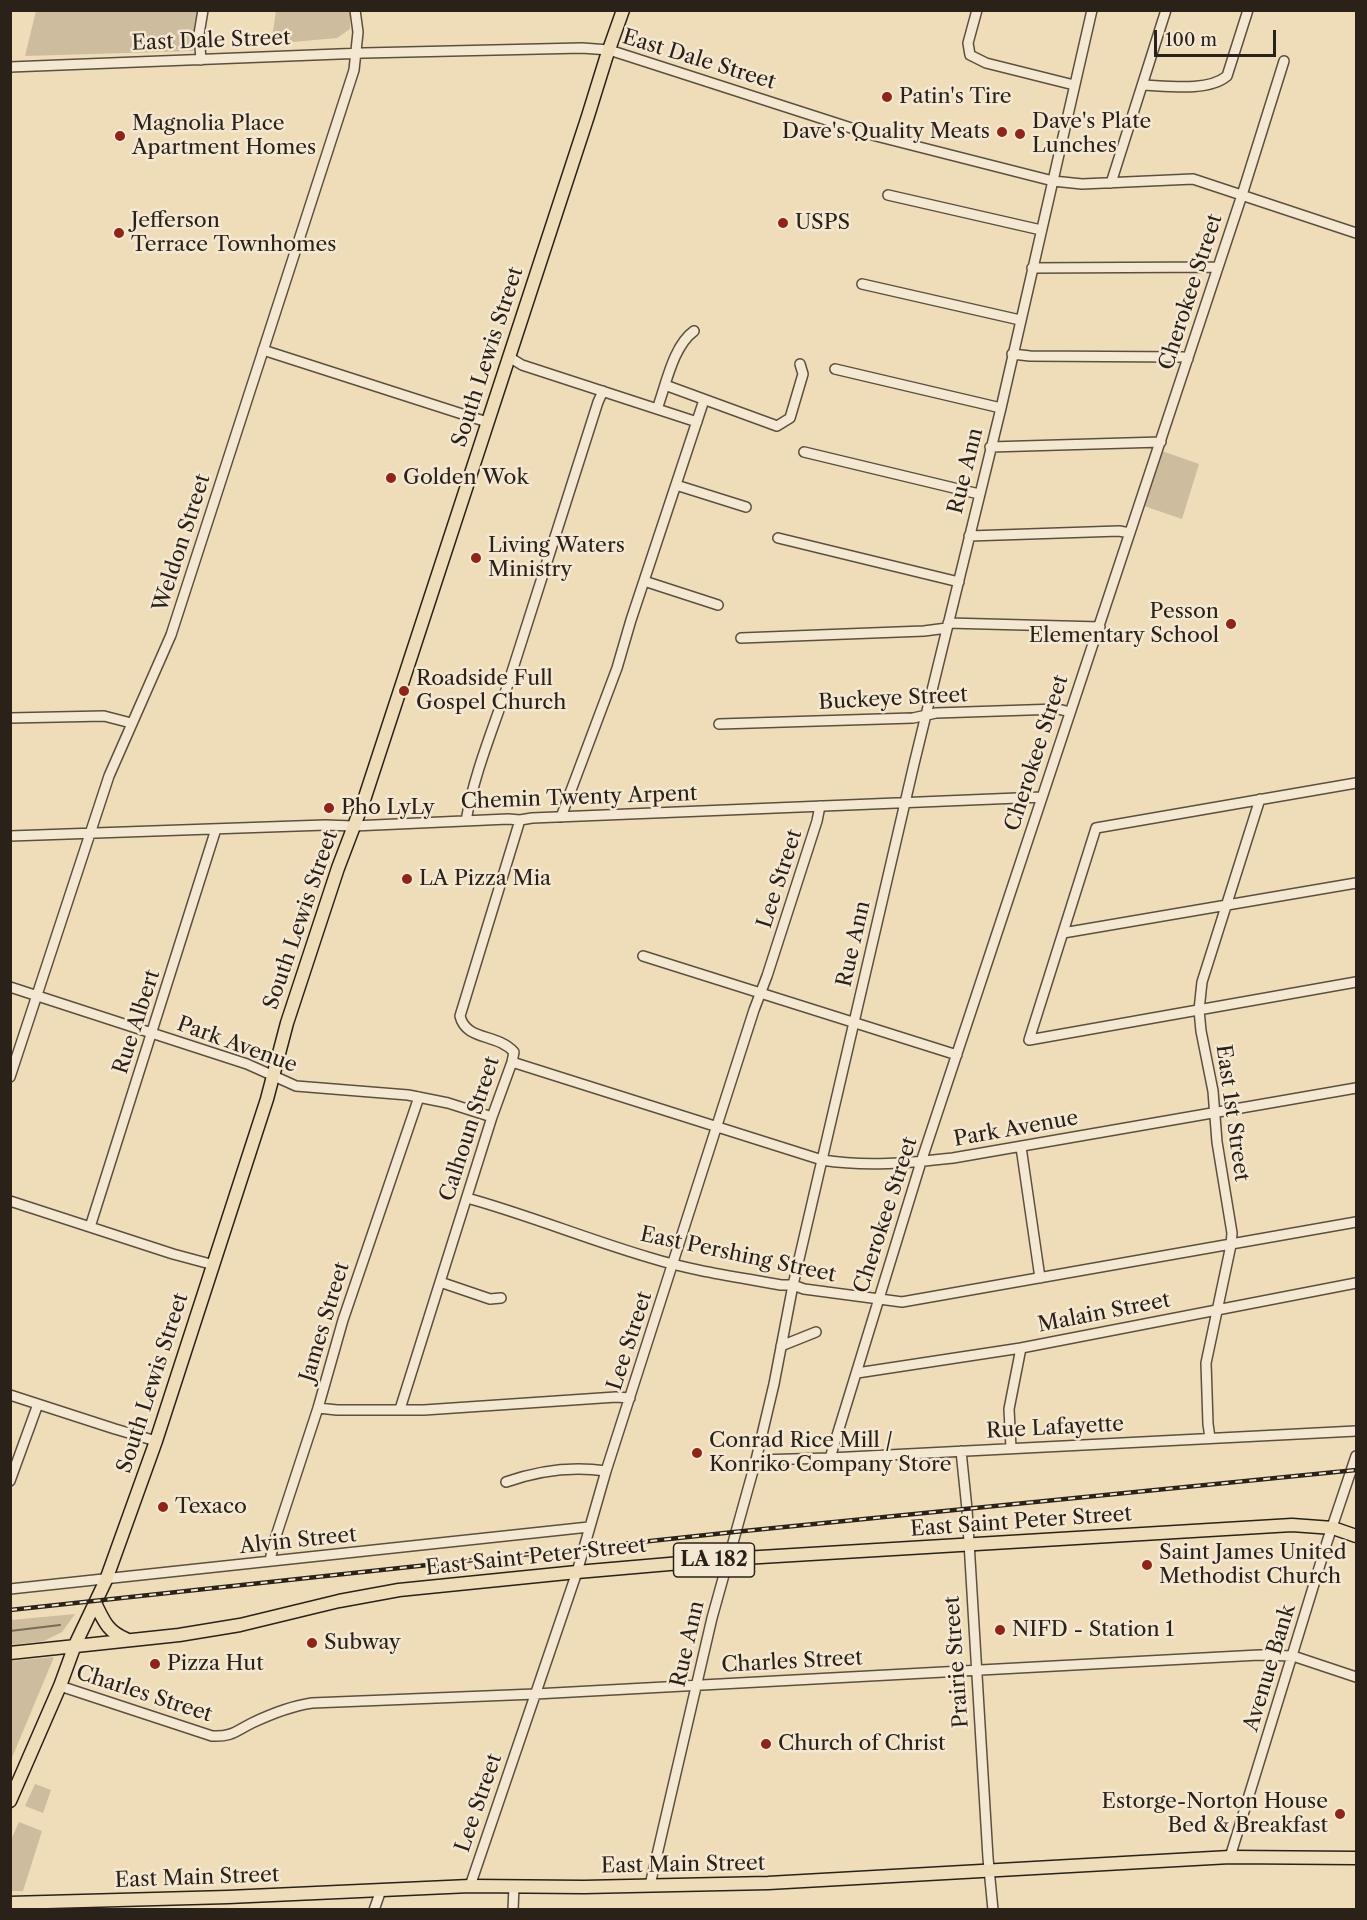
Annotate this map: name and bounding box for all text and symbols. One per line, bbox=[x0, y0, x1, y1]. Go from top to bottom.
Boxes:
scale bar bbox=[1157, 18, 1278, 56]
street label: East Dale Street bbox=[619, 25, 779, 95]
street label: East Dale Street bbox=[131, 26, 291, 56]
text: 100 m bbox=[1165, 29, 1217, 51]
place label: Patin's Tire bbox=[899, 84, 1012, 110]
marker: Patin's Tire bbox=[880, 90, 894, 104]
place label: Dave's Plate Lunches bbox=[1032, 109, 1151, 159]
place label: Magnolia Place Apartment Homes bbox=[132, 111, 316, 161]
place label: Dave's Quality Meats bbox=[782, 119, 990, 145]
marker: Dave's Quality Meats bbox=[995, 125, 1009, 139]
marker: Dave's Plate Lunches bbox=[1013, 127, 1027, 141]
marker: Magnolia Place Apartment Homes bbox=[113, 129, 127, 143]
place label: Jefferson Terrace Townhomes bbox=[131, 208, 336, 258]
place label: USPS bbox=[795, 210, 850, 236]
street label: Cherokee Street bbox=[1154, 211, 1228, 373]
marker: USPS bbox=[776, 216, 790, 230]
marker: Jefferson Terrace Townhomes bbox=[112, 226, 126, 240]
street label: South Lewis Street bbox=[447, 264, 529, 450]
street label: Rue Ann bbox=[943, 426, 989, 516]
place label: Golden Wok bbox=[403, 465, 529, 491]
street label: Weldon Street bbox=[148, 471, 216, 615]
marker: Golden Wok bbox=[384, 471, 398, 485]
place label: Living Waters Ministry bbox=[488, 533, 625, 583]
marker: Living Waters Ministry bbox=[469, 551, 483, 565]
place label: Pesson Elementary School bbox=[1029, 599, 1219, 649]
marker: Pesson Elementary School bbox=[1224, 617, 1238, 631]
place label: Roadside Full Gospel Church bbox=[416, 666, 566, 716]
street label: Cherokee Street bbox=[1000, 672, 1074, 834]
street label: Buckeye Street bbox=[818, 683, 968, 715]
marker: Roadside Full Gospel Church bbox=[397, 684, 411, 698]
street label: Chemin Twenty Arpent bbox=[460, 781, 698, 815]
place label: Pho LyLy bbox=[341, 795, 435, 821]
marker: Pho LyLy bbox=[322, 801, 336, 815]
street label: Lee Street bbox=[752, 826, 808, 932]
street label: South Lewis Street bbox=[259, 827, 343, 1013]
place label: LA Pizza Mia bbox=[419, 866, 551, 892]
marker: LA Pizza Mia bbox=[400, 872, 414, 886]
street label: Rue Ann bbox=[832, 899, 876, 989]
street label: Rue Albert bbox=[108, 967, 166, 1077]
street label: Park Avenue bbox=[174, 1012, 300, 1078]
street label: East 1st Street bbox=[1210, 1043, 1254, 1183]
street label: Calhoun Street bbox=[435, 1053, 505, 1205]
street label: Park Avenue bbox=[952, 1106, 1080, 1152]
street label: Cherokee Street bbox=[849, 1134, 923, 1296]
street label: East Pershing Street bbox=[638, 1222, 838, 1288]
street label: James Street bbox=[295, 1259, 355, 1385]
street label: Lee Street bbox=[602, 1288, 658, 1394]
street label: Malain Street bbox=[1036, 1288, 1172, 1338]
street label: South Lewis Street bbox=[112, 1290, 194, 1476]
street label: Rue Lafayette bbox=[985, 1412, 1125, 1444]
place label: Conrad Rice Mill / Konriko Company Store bbox=[709, 1428, 951, 1478]
marker: Conrad Rice Mill / Konriko Company Store bbox=[690, 1446, 704, 1460]
place label: Texaco bbox=[175, 1494, 247, 1520]
marker: Texaco bbox=[156, 1500, 170, 1514]
street label: East Saint Peter Street bbox=[909, 1502, 1133, 1542]
street label: Alvin Street bbox=[238, 1522, 358, 1560]
street label: East Saint Peter Street bbox=[424, 1533, 648, 1581]
place label: Saint James United Methodist Church bbox=[1159, 1540, 1347, 1590]
road number: LA 182 bbox=[674, 1543, 754, 1577]
marker: Saint James United Methodist Church bbox=[1140, 1558, 1154, 1572]
street label: Prairie Street bbox=[940, 1595, 974, 1729]
street label: Rue Ann bbox=[666, 1599, 710, 1689]
street label: Avenue Bank bbox=[1239, 1602, 1301, 1734]
place label: NIFD - Station 1 bbox=[1012, 1617, 1174, 1643]
marker: NIFD - Station 1 bbox=[993, 1623, 1007, 1637]
place label: Subway bbox=[324, 1630, 401, 1656]
marker: Subway bbox=[305, 1636, 319, 1650]
street label: Charles Street bbox=[721, 1646, 863, 1678]
place label: Pizza Hut bbox=[167, 1651, 264, 1677]
marker: Pizza Hut bbox=[148, 1657, 162, 1671]
street label: Charles Street bbox=[73, 1660, 215, 1728]
place label: Church of Christ bbox=[778, 1731, 946, 1757]
marker: Church of Christ bbox=[759, 1737, 773, 1751]
street label: Lee Street bbox=[450, 1750, 508, 1856]
place label: Estorge-Norton House Bed & Breakfast bbox=[1102, 1789, 1328, 1839]
marker: Estorge-Norton House Bed & Breakfast bbox=[1333, 1807, 1347, 1821]
street label: East Main Street bbox=[601, 1851, 765, 1879]
street label: East Main Street bbox=[114, 1863, 280, 1893]

